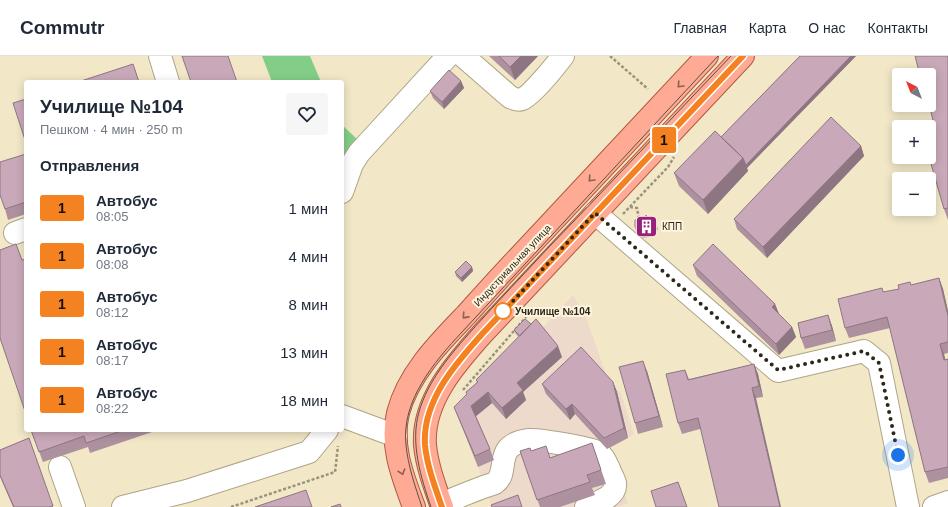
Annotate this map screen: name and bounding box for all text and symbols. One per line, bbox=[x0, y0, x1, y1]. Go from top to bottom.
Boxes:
text: Commutr bbox=[20, 17, 104, 38]
text: Главная bbox=[673, 20, 727, 36]
text: Карта bbox=[749, 20, 786, 36]
text: О нас bbox=[808, 20, 846, 36]
text: Контакты bbox=[868, 20, 928, 36]
north arrow bbox=[892, 68, 936, 112]
map controls bbox=[892, 68, 936, 216]
one-way arrow bbox=[678, 80, 685, 87]
button: heart bbox=[286, 93, 328, 135]
text: Училище №104 bbox=[40, 96, 183, 117]
button: + bbox=[892, 120, 936, 164]
text: Пешком · 4 мин · 250 m bbox=[40, 122, 182, 137]
line badge: 1 bbox=[651, 127, 677, 153]
text: 1 bbox=[660, 132, 668, 148]
text: Отправления bbox=[40, 157, 139, 174]
button: − bbox=[892, 172, 936, 216]
one-way arrow bbox=[589, 175, 596, 182]
text: Автобус bbox=[96, 192, 158, 209]
text: 1 bbox=[58, 200, 66, 216]
text: 1 мин bbox=[289, 200, 328, 217]
text: 08:05 bbox=[96, 209, 129, 224]
building icon: КПП bbox=[633, 213, 659, 239]
place label: КПП bbox=[662, 221, 682, 232]
street label: Индустриальная улица bbox=[472, 222, 553, 308]
text: Автобус bbox=[96, 240, 158, 257]
text: 1 bbox=[58, 248, 66, 264]
text: 4 мин bbox=[289, 248, 328, 265]
text: 08:08 bbox=[96, 257, 129, 272]
text: Автобус bbox=[96, 288, 158, 305]
text: 1 bbox=[58, 296, 66, 312]
text: 8 мин bbox=[289, 296, 328, 313]
marker: Училище №104 bbox=[494, 302, 512, 320]
text: 08:12 bbox=[96, 305, 129, 320]
place label: Училище №104 bbox=[515, 306, 591, 317]
one-way arrow bbox=[462, 311, 469, 319]
text: Автобус bbox=[96, 336, 158, 353]
text: 1 bbox=[58, 344, 66, 360]
text: 13 мин bbox=[280, 344, 328, 361]
text: 08:17 bbox=[96, 353, 129, 368]
text: Автобус bbox=[96, 384, 158, 401]
text: 1 bbox=[58, 392, 66, 408]
text: 18 мин bbox=[280, 392, 328, 409]
text: 08:22 bbox=[96, 401, 129, 416]
your location bbox=[888, 445, 908, 465]
one-way arrow bbox=[397, 468, 405, 475]

